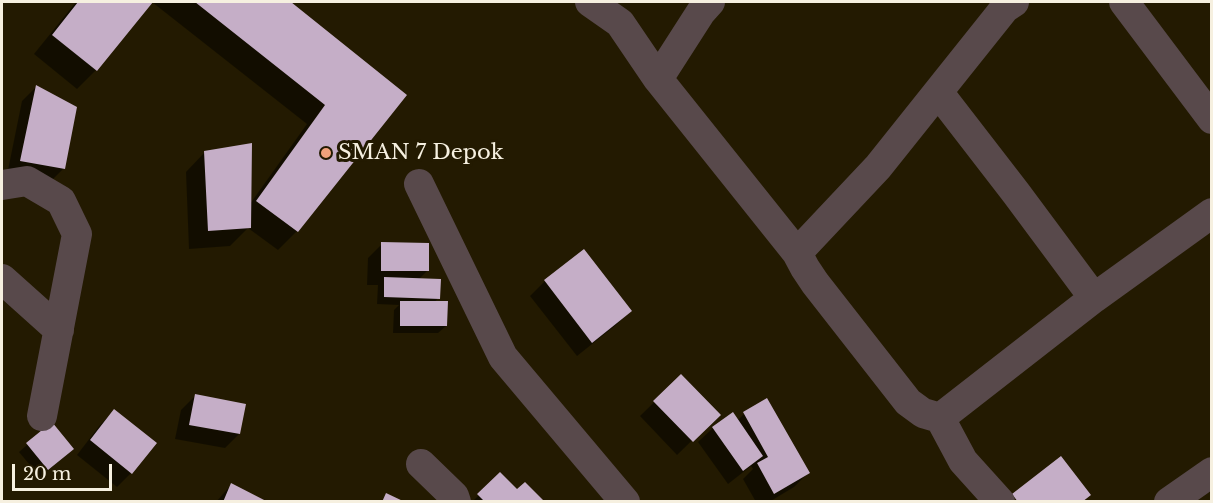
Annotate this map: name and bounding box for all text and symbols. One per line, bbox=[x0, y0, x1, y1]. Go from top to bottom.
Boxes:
place label: SMAN 7 Depok bbox=[338, 140, 504, 166]
marker: SMAN 7 Depok bbox=[319, 146, 333, 160]
scale bar bbox=[15, 452, 116, 490]
text: 20 m bbox=[23, 463, 71, 485]

